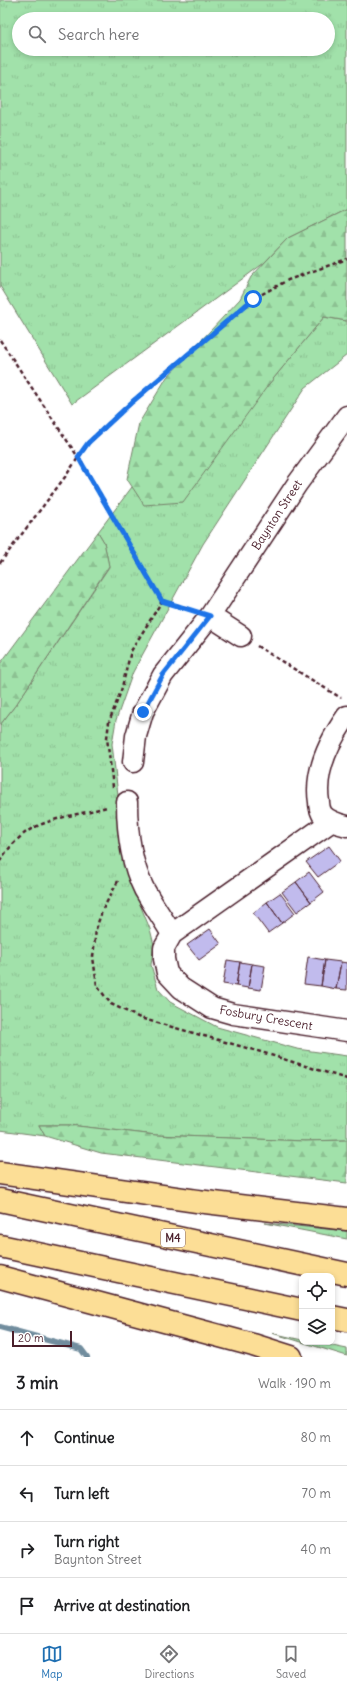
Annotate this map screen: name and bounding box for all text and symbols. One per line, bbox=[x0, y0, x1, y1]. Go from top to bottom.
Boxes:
search box bbox=[12, 12, 335, 56]
icon: search bbox=[26, 23, 48, 45]
text: Search here bbox=[58, 25, 139, 44]
route start bbox=[244, 290, 262, 308]
street label: Baynton Street bbox=[248, 477, 305, 553]
route end bbox=[134, 703, 152, 721]
street label: Fosbury Crescent bbox=[218, 1002, 314, 1033]
road number: M4 bbox=[161, 1229, 185, 1247]
map controls bbox=[299, 1273, 335, 1345]
button: locate bbox=[299, 1273, 335, 1309]
button: layers bbox=[299, 1309, 335, 1345]
scale bar bbox=[12, 1329, 72, 1348]
text: 20 m bbox=[18, 1331, 44, 1345]
text: 3 min bbox=[16, 1372, 58, 1394]
text: Walk · 190 m bbox=[258, 1375, 331, 1392]
icon: ahead bbox=[16, 1427, 38, 1449]
text: Continue bbox=[54, 1428, 115, 1447]
text: 80 m bbox=[300, 1429, 331, 1446]
icon: left bbox=[16, 1483, 38, 1505]
text: Turn left bbox=[54, 1484, 109, 1503]
text: 70 m bbox=[302, 1485, 331, 1502]
text: Turn right bbox=[54, 1532, 119, 1551]
icon: right bbox=[16, 1539, 38, 1561]
text: 40 m bbox=[300, 1541, 331, 1558]
text: Baynton Street bbox=[54, 1551, 142, 1568]
icon: arrive bbox=[16, 1595, 38, 1617]
text: Arrive at destination bbox=[54, 1596, 190, 1615]
tab: Map bbox=[41, 1643, 63, 1681]
tab: Directions bbox=[145, 1643, 194, 1681]
tab: Saved bbox=[276, 1643, 306, 1681]

